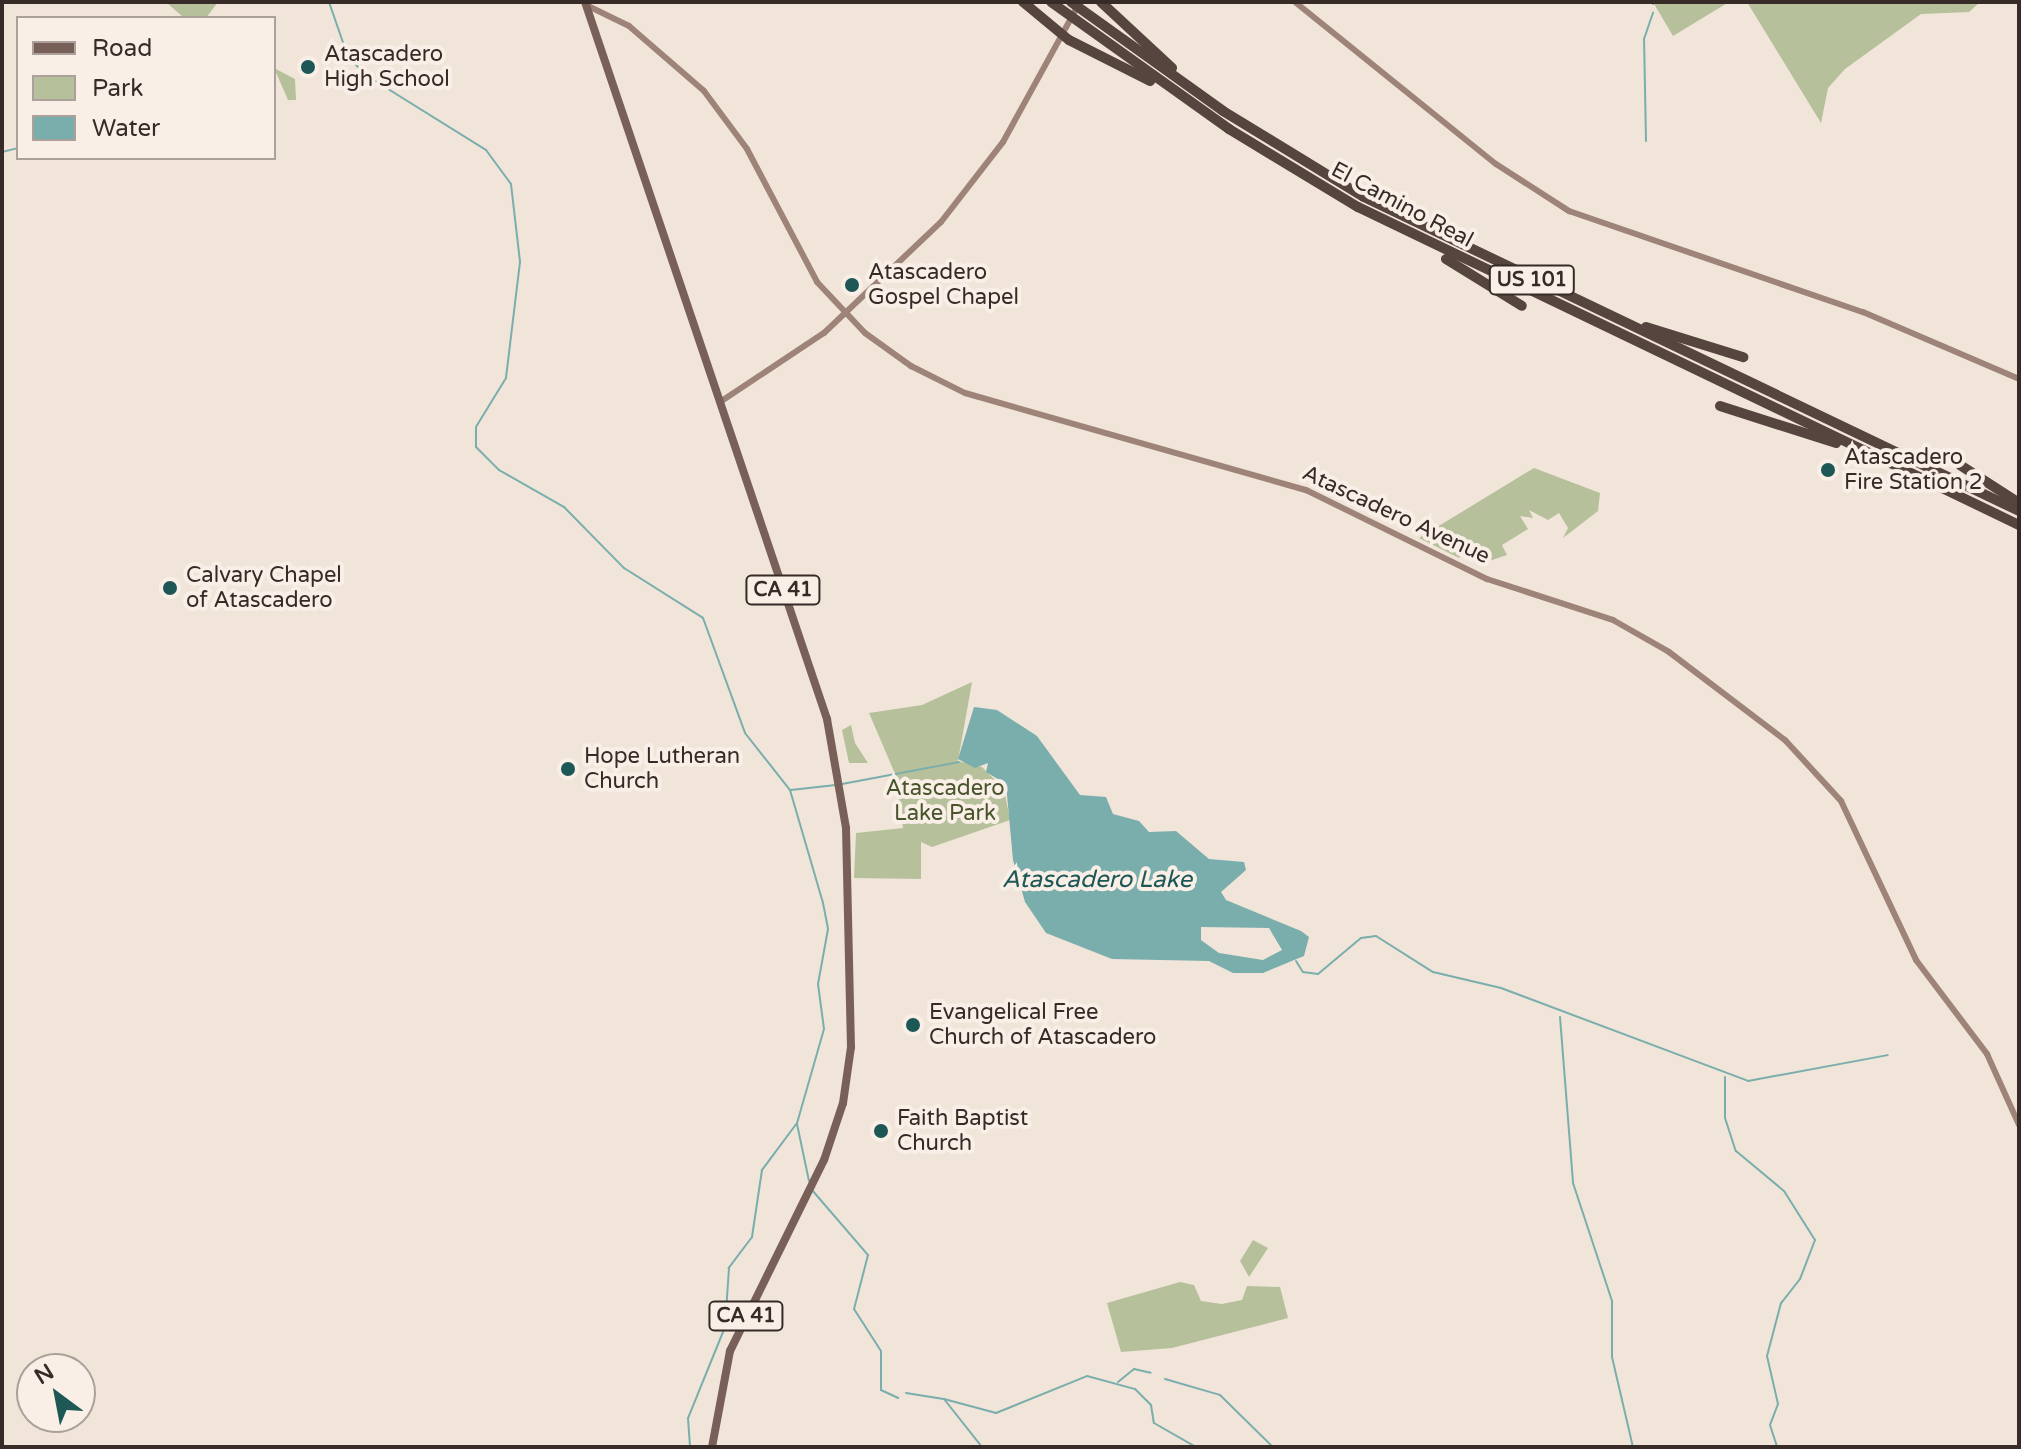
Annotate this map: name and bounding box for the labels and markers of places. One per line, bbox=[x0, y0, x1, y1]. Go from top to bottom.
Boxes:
place label: Atascadero High School bbox=[324, 41, 450, 92]
marker: Atascadero High School bbox=[299, 58, 317, 76]
place label: Atascadero Gospel Chapel bbox=[868, 259, 1019, 310]
marker: Atascadero Gospel Chapel bbox=[843, 276, 861, 294]
place label: Atascadero Fire Station 2 bbox=[1844, 444, 1983, 496]
marker: Atascadero Fire Station 2 bbox=[1819, 461, 1837, 479]
place label: Calvary Chapel of Atascadero bbox=[186, 562, 342, 614]
marker: Calvary Chapel of Atascadero bbox=[161, 579, 179, 597]
place label: Hope Lutheran Church bbox=[584, 743, 740, 794]
marker: Hope Lutheran Church bbox=[559, 760, 577, 778]
place label: Evangelical Free Church of Atascadero bbox=[929, 999, 1156, 1050]
marker: Evangelical Free Church of Atascadero bbox=[904, 1016, 922, 1034]
place label: Faith Baptist Church bbox=[897, 1105, 1028, 1156]
marker: Faith Baptist Church bbox=[872, 1122, 890, 1140]

